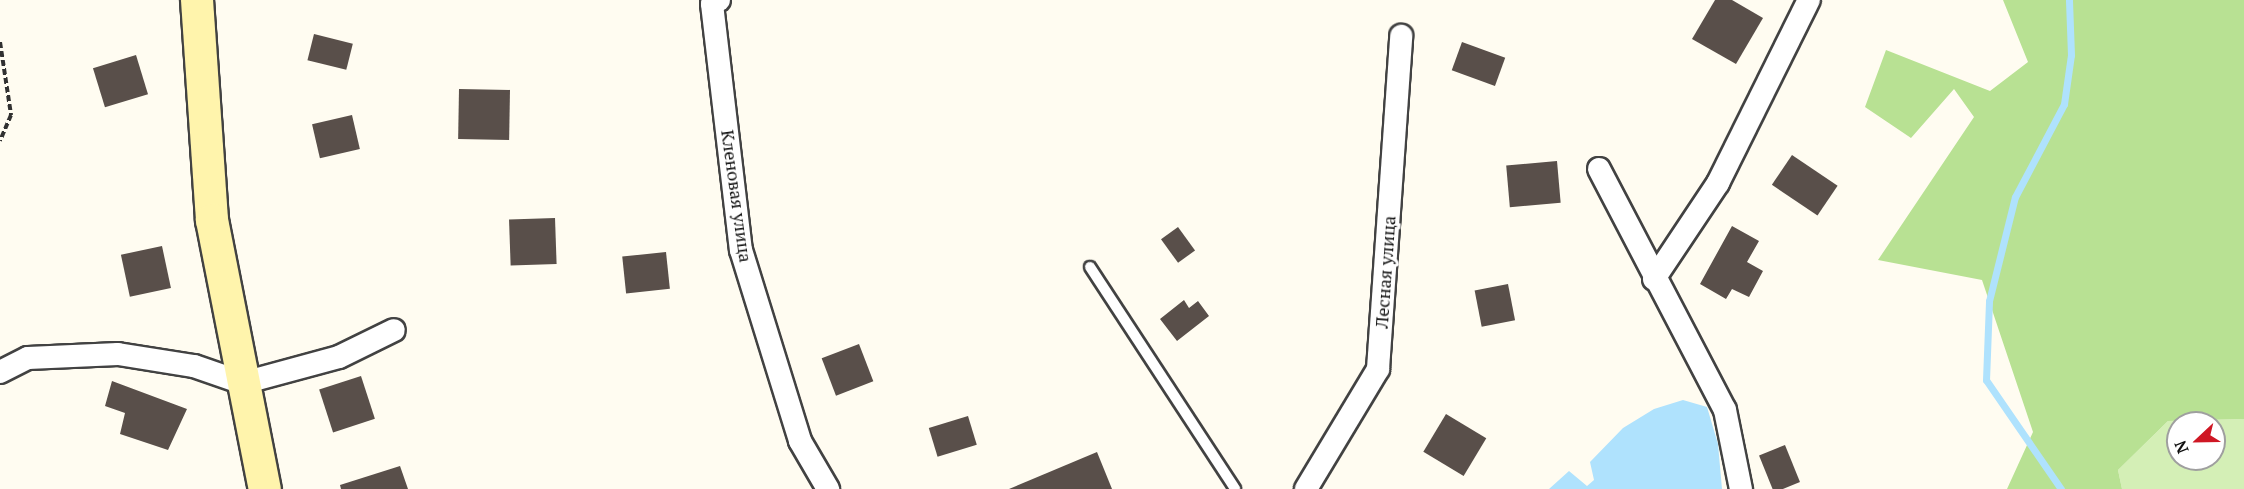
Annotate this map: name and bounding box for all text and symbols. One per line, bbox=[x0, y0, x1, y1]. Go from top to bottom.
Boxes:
street label: Кленовая улица bbox=[717, 128, 757, 264]
street label: Лесная улица bbox=[1370, 215, 1400, 329]
north arrow bbox=[2166, 411, 2226, 471]
text: N bbox=[2169, 437, 2194, 457]

